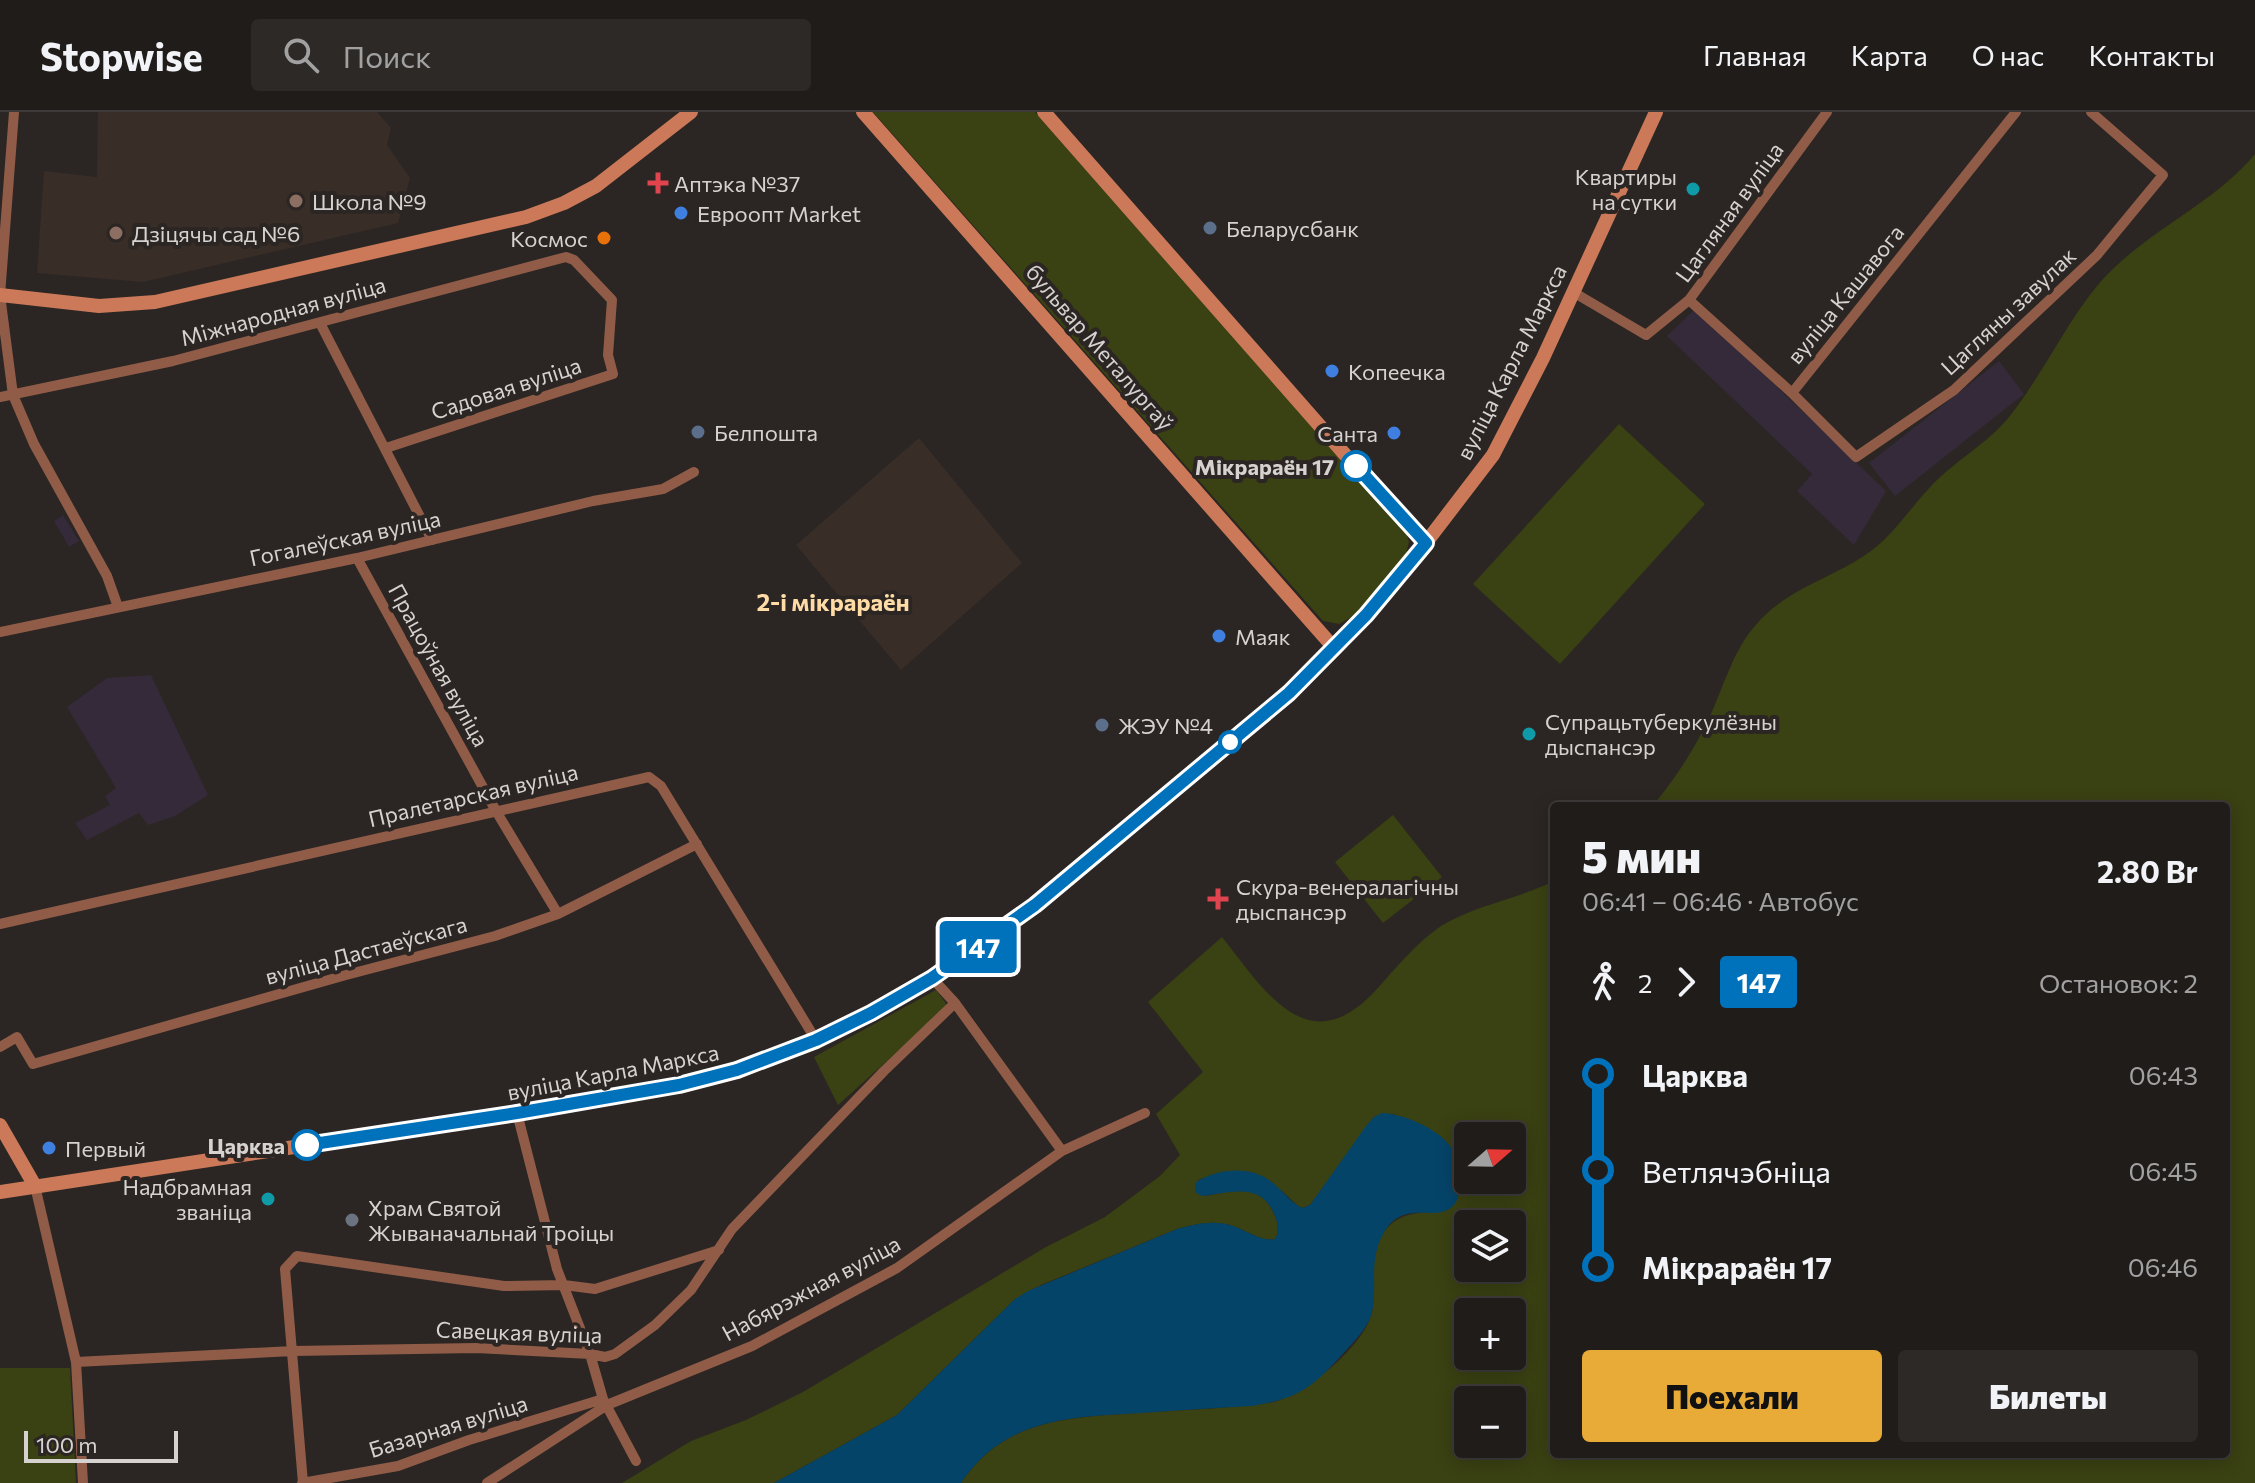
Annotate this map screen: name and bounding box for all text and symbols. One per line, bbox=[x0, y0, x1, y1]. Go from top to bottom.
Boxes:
search box bbox=[251, 19, 811, 91]
text: Stopwise bbox=[40, 32, 203, 79]
icon: search bbox=[279, 33, 323, 77]
text: Поиск bbox=[343, 37, 431, 74]
text: Главная bbox=[1703, 38, 1807, 72]
text: Карта bbox=[1851, 38, 1928, 72]
text: О нас bbox=[1972, 38, 2044, 72]
text: Контакты bbox=[2088, 38, 2215, 72]
street label: Цагляная вуліца bbox=[1669, 137, 1789, 287]
place label: Квартиры на сутки bbox=[1575, 163, 1677, 215]
place label: Аптэка №37 bbox=[674, 170, 800, 197]
marker: Аптэка №37 bbox=[649, 174, 667, 192]
marker: Квартиры на сутки bbox=[1684, 180, 1702, 198]
place label: Школа №9 bbox=[312, 188, 427, 215]
marker: Школа №9 bbox=[287, 192, 305, 210]
place label: Евроопт Market bbox=[697, 200, 861, 227]
marker: Евроопт Market bbox=[672, 204, 690, 222]
place label: Беларусбанк bbox=[1226, 215, 1359, 242]
marker: Беларусбанк bbox=[1201, 219, 1219, 237]
street label: вуліца Кашавога bbox=[1781, 219, 1909, 369]
place label: Дзіцячы сад №6 bbox=[132, 220, 300, 247]
marker: Дзіцячы сад №6 bbox=[107, 224, 125, 242]
place label: Космос bbox=[510, 225, 588, 252]
marker: Космос bbox=[595, 229, 613, 247]
street label: Цагляны завулак bbox=[1935, 241, 2081, 380]
street label: бульвар Металургаў bbox=[1021, 258, 1179, 436]
street label: вуліца Карла Маркса bbox=[1450, 260, 1572, 464]
street label: Міжнародная вуліца bbox=[177, 271, 389, 351]
street label: Садовая вуліца bbox=[428, 351, 584, 425]
place label: Копеечка bbox=[1348, 358, 1446, 385]
marker: Копеечка bbox=[1323, 362, 1341, 380]
place label: Белпошта bbox=[714, 419, 818, 446]
place label: Санта bbox=[1317, 420, 1378, 447]
marker: Белпошта bbox=[689, 423, 707, 441]
marker: Санта bbox=[1385, 424, 1403, 442]
marker: Мікрараён 17 bbox=[1341, 451, 1371, 481]
place label: Мікрараён 17 bbox=[1195, 453, 1334, 480]
street label: Гогалеўская вуліца bbox=[247, 505, 443, 571]
street label: Працоўная вуліца bbox=[383, 579, 495, 751]
district label: 2-і мікрараён bbox=[756, 587, 910, 616]
place label: Маяк bbox=[1235, 623, 1291, 650]
marker: Маяк bbox=[1210, 627, 1228, 645]
place label: Супрацьтуберкулёзны дыспансэр bbox=[1545, 708, 1777, 760]
place label: ЖЭУ №4 bbox=[1118, 712, 1213, 739]
marker: ЖЭУ №4 bbox=[1093, 716, 1111, 734]
marker: Супрацьтуберкулёзны дыспансэр bbox=[1520, 725, 1538, 743]
unlabelled marker bbox=[1219, 731, 1241, 753]
street label: Пралетарская вуліца bbox=[366, 758, 580, 832]
text: 5 мин bbox=[1582, 828, 1701, 882]
text: 2.80 Br bbox=[2097, 852, 2198, 889]
place label: Скура-венералагічны дыспансэр bbox=[1236, 873, 1459, 925]
text: 06:41 – 06:46 · Автобус bbox=[1582, 885, 1859, 916]
marker: Скура-венералагічны дыспансэр bbox=[1207, 888, 1229, 910]
street label: вуліца Дастаеўскага bbox=[262, 910, 470, 990]
line badge: 147 bbox=[932, 921, 1024, 973]
text: 147 bbox=[956, 930, 1000, 964]
icon: walk bbox=[1582, 960, 1626, 1004]
icon: forward bbox=[1664, 960, 1708, 1004]
text: 147 bbox=[1736, 965, 1781, 999]
text: 2 bbox=[1638, 967, 1652, 998]
text: Остановок: 2 bbox=[2039, 967, 2198, 998]
street label: вуліца Карла Маркса bbox=[505, 1038, 721, 1106]
text: Царква bbox=[1642, 1056, 1748, 1093]
text: 06:43 bbox=[2129, 1059, 2198, 1090]
north arrow bbox=[1454, 1122, 1526, 1194]
map controls bbox=[1454, 1122, 1526, 1458]
marker: Царква bbox=[292, 1130, 322, 1160]
place label: Царква bbox=[207, 1132, 285, 1159]
place label: Первый bbox=[65, 1135, 146, 1162]
marker: Первый bbox=[40, 1139, 58, 1157]
text: Ветлячэбніца bbox=[1642, 1152, 1831, 1189]
text: 06:45 bbox=[2129, 1155, 2198, 1186]
place label: Надбрамная званіца bbox=[122, 1173, 252, 1225]
marker: Надбрамная званіца bbox=[259, 1190, 277, 1208]
place label: Храм Святой Жываначальнай Троіцы bbox=[368, 1194, 614, 1246]
button: layers bbox=[1454, 1210, 1526, 1282]
marker: Храм Святой Жываначальнай Троіцы bbox=[343, 1211, 361, 1229]
street label: Набярэжная вуліца bbox=[717, 1230, 905, 1346]
text: Мікрараён 17 bbox=[1642, 1248, 1832, 1285]
text: 06:46 bbox=[2128, 1251, 2198, 1282]
button: + bbox=[1454, 1298, 1526, 1370]
street label: Савецкая вуліца bbox=[435, 1316, 603, 1348]
button: Поехали bbox=[1582, 1350, 1882, 1442]
button: Билеты bbox=[1898, 1350, 2198, 1442]
button: − bbox=[1454, 1386, 1526, 1458]
street label: Базарная вуліца bbox=[365, 1389, 531, 1463]
scale bar bbox=[24, 1427, 178, 1463]
text: 100 m bbox=[36, 1431, 98, 1458]

